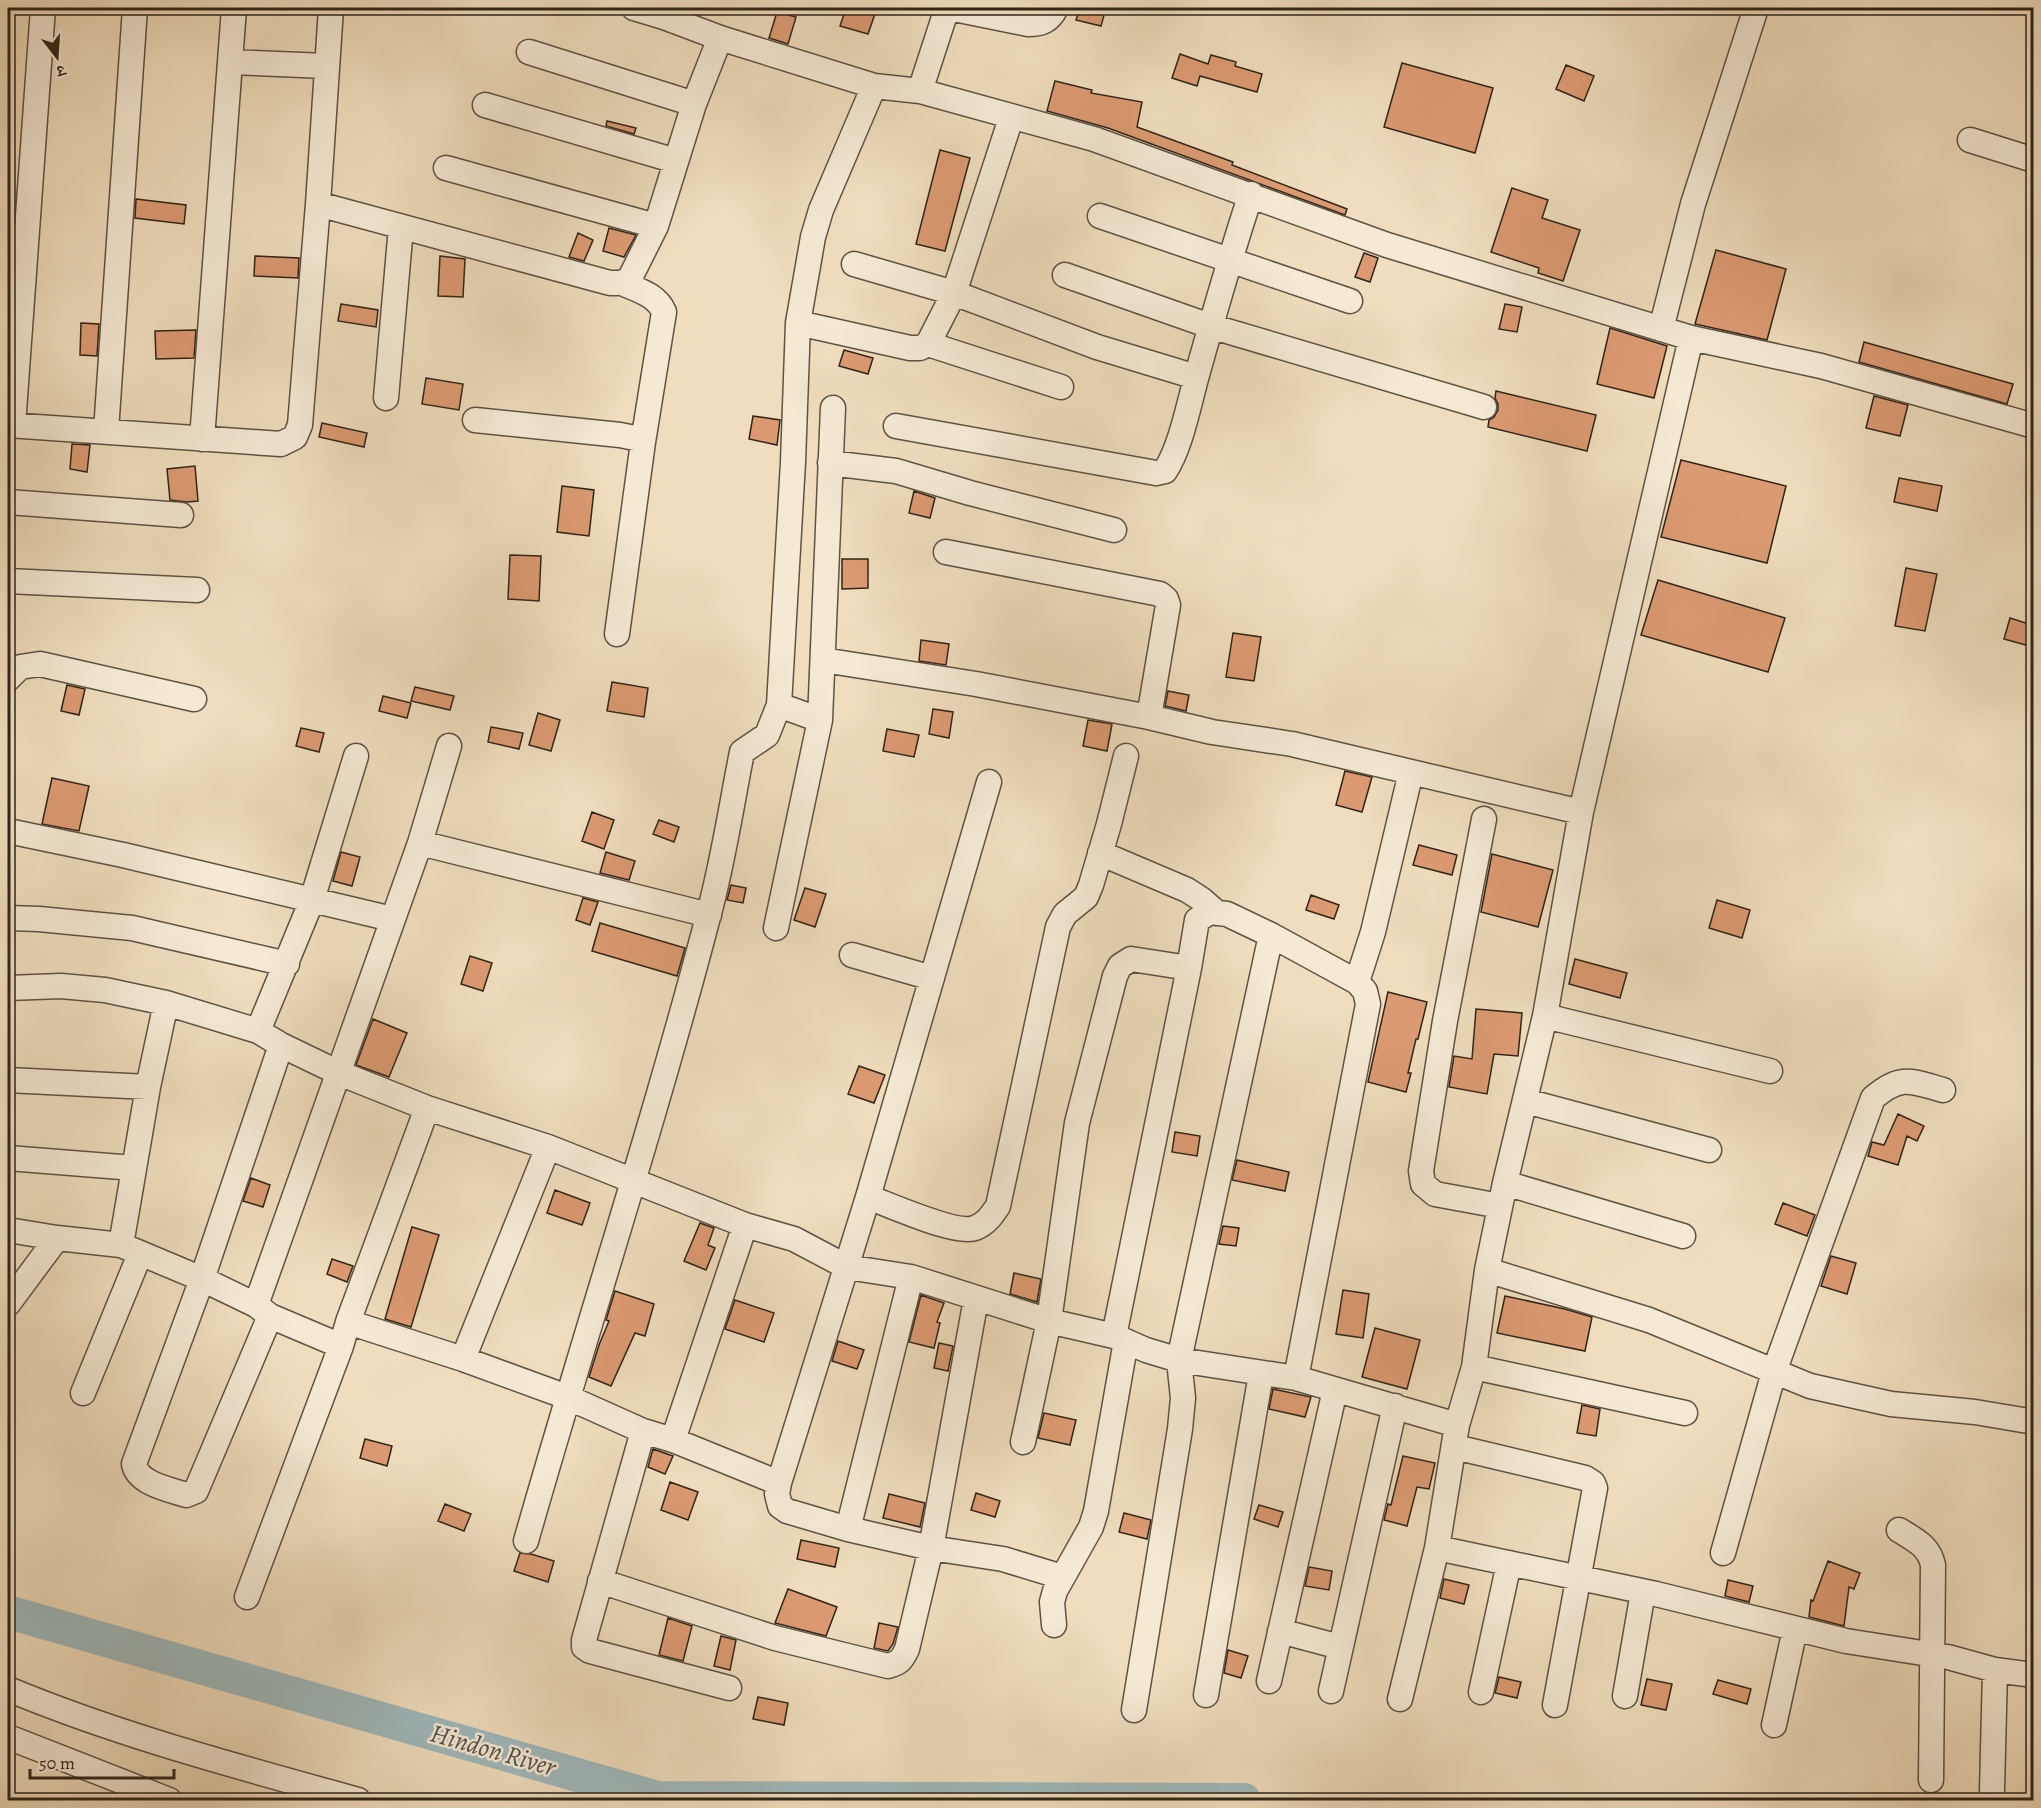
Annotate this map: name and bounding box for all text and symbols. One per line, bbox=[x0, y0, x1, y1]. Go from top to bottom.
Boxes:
north arrow bbox=[27, 27, 87, 87]
text: उ bbox=[52, 58, 69, 83]
water label: Hindon River bbox=[426, 1715, 561, 1785]
scale bar bbox=[30, 1742, 174, 1780]
text: 50 m bbox=[39, 1751, 75, 1775]

